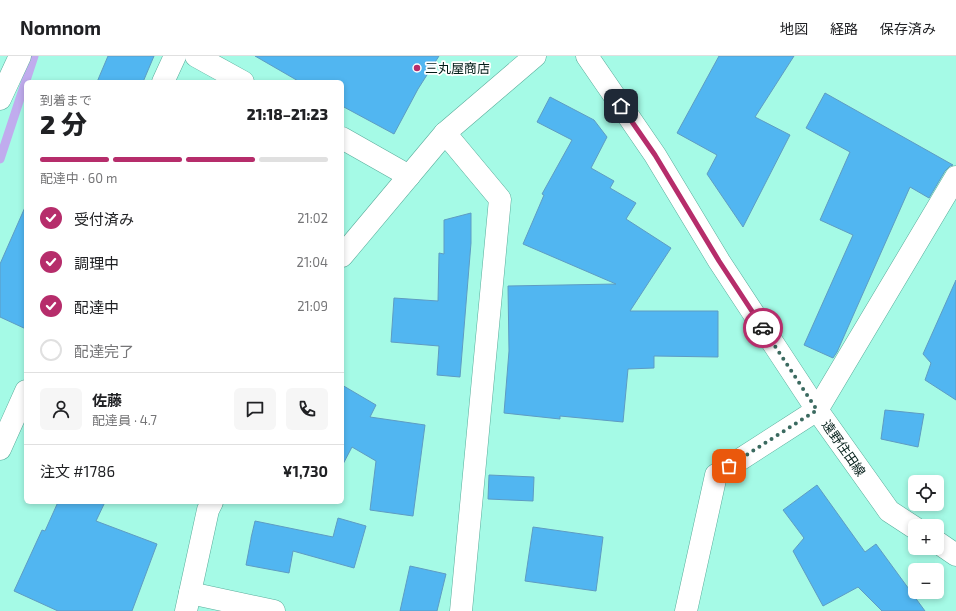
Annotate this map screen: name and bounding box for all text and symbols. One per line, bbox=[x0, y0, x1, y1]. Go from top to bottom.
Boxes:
text: Nomnom bbox=[20, 16, 101, 39]
text: 地図 bbox=[780, 20, 808, 37]
text: 経路 bbox=[830, 20, 858, 37]
text: 保存済み bbox=[880, 20, 936, 37]
place label: 三丸屋商店 bbox=[425, 60, 490, 76]
marker: 三丸屋商店 bbox=[412, 63, 422, 73]
pin bbox=[604, 89, 638, 123]
text: 到着まで bbox=[40, 92, 92, 108]
icon: home bbox=[610, 95, 632, 117]
text: 21:18–21:23 bbox=[247, 105, 328, 123]
text: 2 分 bbox=[40, 108, 87, 139]
text: 配達中 · 60 m bbox=[40, 170, 117, 186]
icon: check bbox=[40, 207, 62, 229]
text: 受付済み bbox=[74, 210, 134, 228]
text: 21:02 bbox=[297, 210, 328, 226]
icon: check bbox=[40, 251, 62, 273]
text: 調理中 bbox=[74, 254, 119, 272]
text: 21:04 bbox=[297, 254, 328, 270]
icon: check bbox=[40, 295, 62, 317]
text: 配達中 bbox=[74, 298, 119, 316]
text: 21:09 bbox=[297, 298, 328, 314]
courier bbox=[743, 308, 783, 348]
icon: car bbox=[752, 317, 774, 339]
text: 配達完了 bbox=[74, 342, 134, 360]
button: person bbox=[40, 388, 82, 430]
button: chat bbox=[234, 388, 276, 430]
button: phone bbox=[286, 388, 328, 430]
text: 佐藤 bbox=[92, 391, 122, 409]
text: 配達員 · 4.7 bbox=[92, 412, 157, 428]
street label: 遠野住田線 bbox=[819, 417, 869, 479]
pin bbox=[712, 449, 746, 483]
icon: bag bbox=[718, 455, 740, 477]
text: 注文 #1786 bbox=[40, 462, 115, 480]
text: ¥1,730 bbox=[283, 462, 328, 480]
map controls bbox=[908, 475, 944, 599]
button: locate bbox=[908, 475, 944, 511]
button: + bbox=[908, 519, 944, 555]
button: − bbox=[908, 563, 944, 599]

